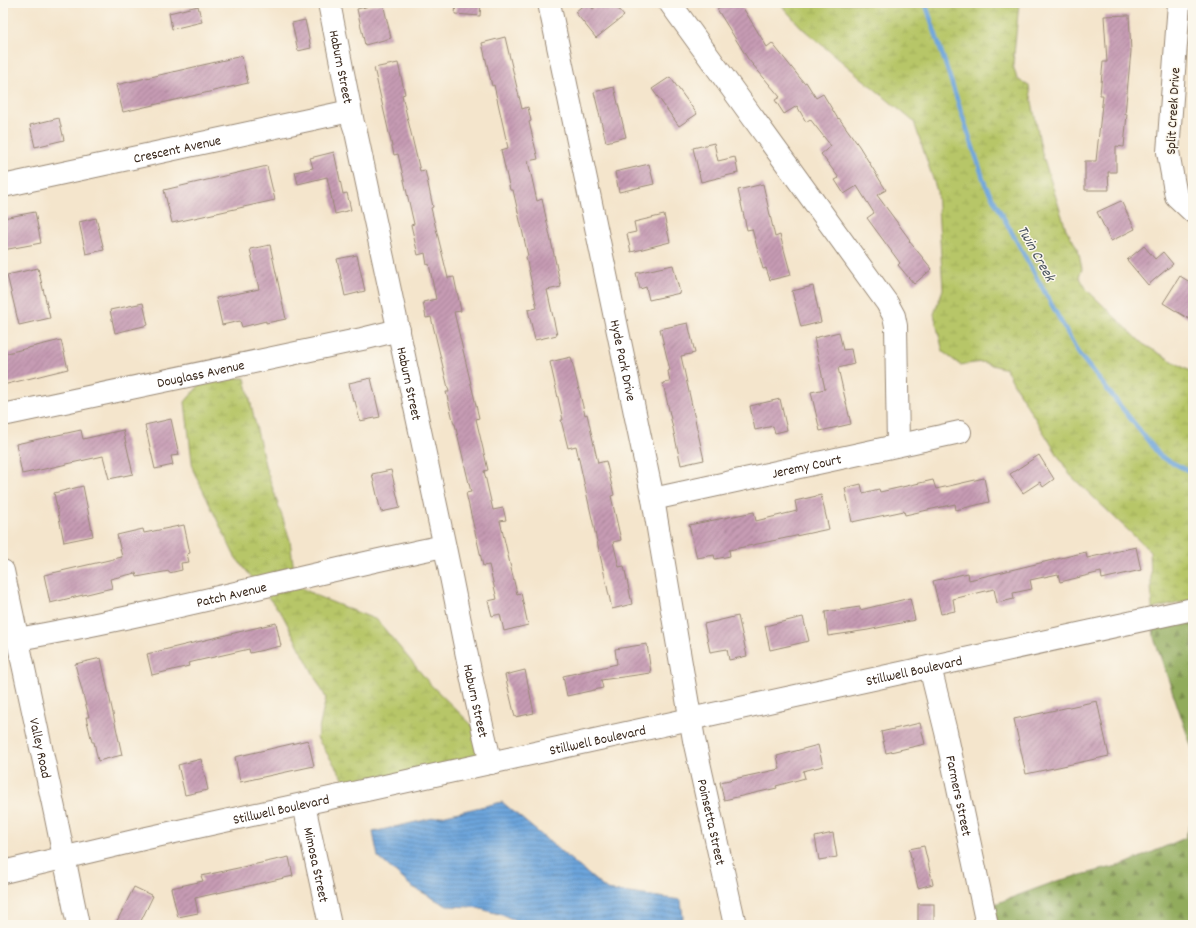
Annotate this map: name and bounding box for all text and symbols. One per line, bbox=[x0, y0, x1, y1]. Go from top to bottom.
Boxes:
street label: Haburn Street bbox=[323, 28, 357, 106]
street label: Split Creek Drive bbox=[1162, 67, 1186, 155]
street label: Crescent Avenue bbox=[132, 131, 223, 170]
water label: Twin Creek bbox=[1011, 222, 1061, 288]
street label: Hyde Park Drive bbox=[604, 318, 640, 403]
street label: Haburn Street bbox=[390, 345, 426, 423]
street label: Douglass Avenue bbox=[155, 356, 247, 394]
street label: Jeremy Court bbox=[770, 450, 844, 485]
street label: Patch Avenue bbox=[195, 578, 269, 614]
street label: Stillwell Boulevard bbox=[864, 652, 964, 692]
street label: Haburn Street bbox=[457, 662, 492, 740]
street label: Valley Road bbox=[23, 716, 55, 780]
street label: Stillwell Boulevard bbox=[548, 721, 648, 762]
street label: Farmers Street bbox=[939, 754, 976, 838]
street label: Poinsetta Street bbox=[691, 777, 729, 867]
street label: Stillwell Boulevard bbox=[231, 790, 331, 831]
street label: Mimosa Street bbox=[297, 826, 333, 905]

